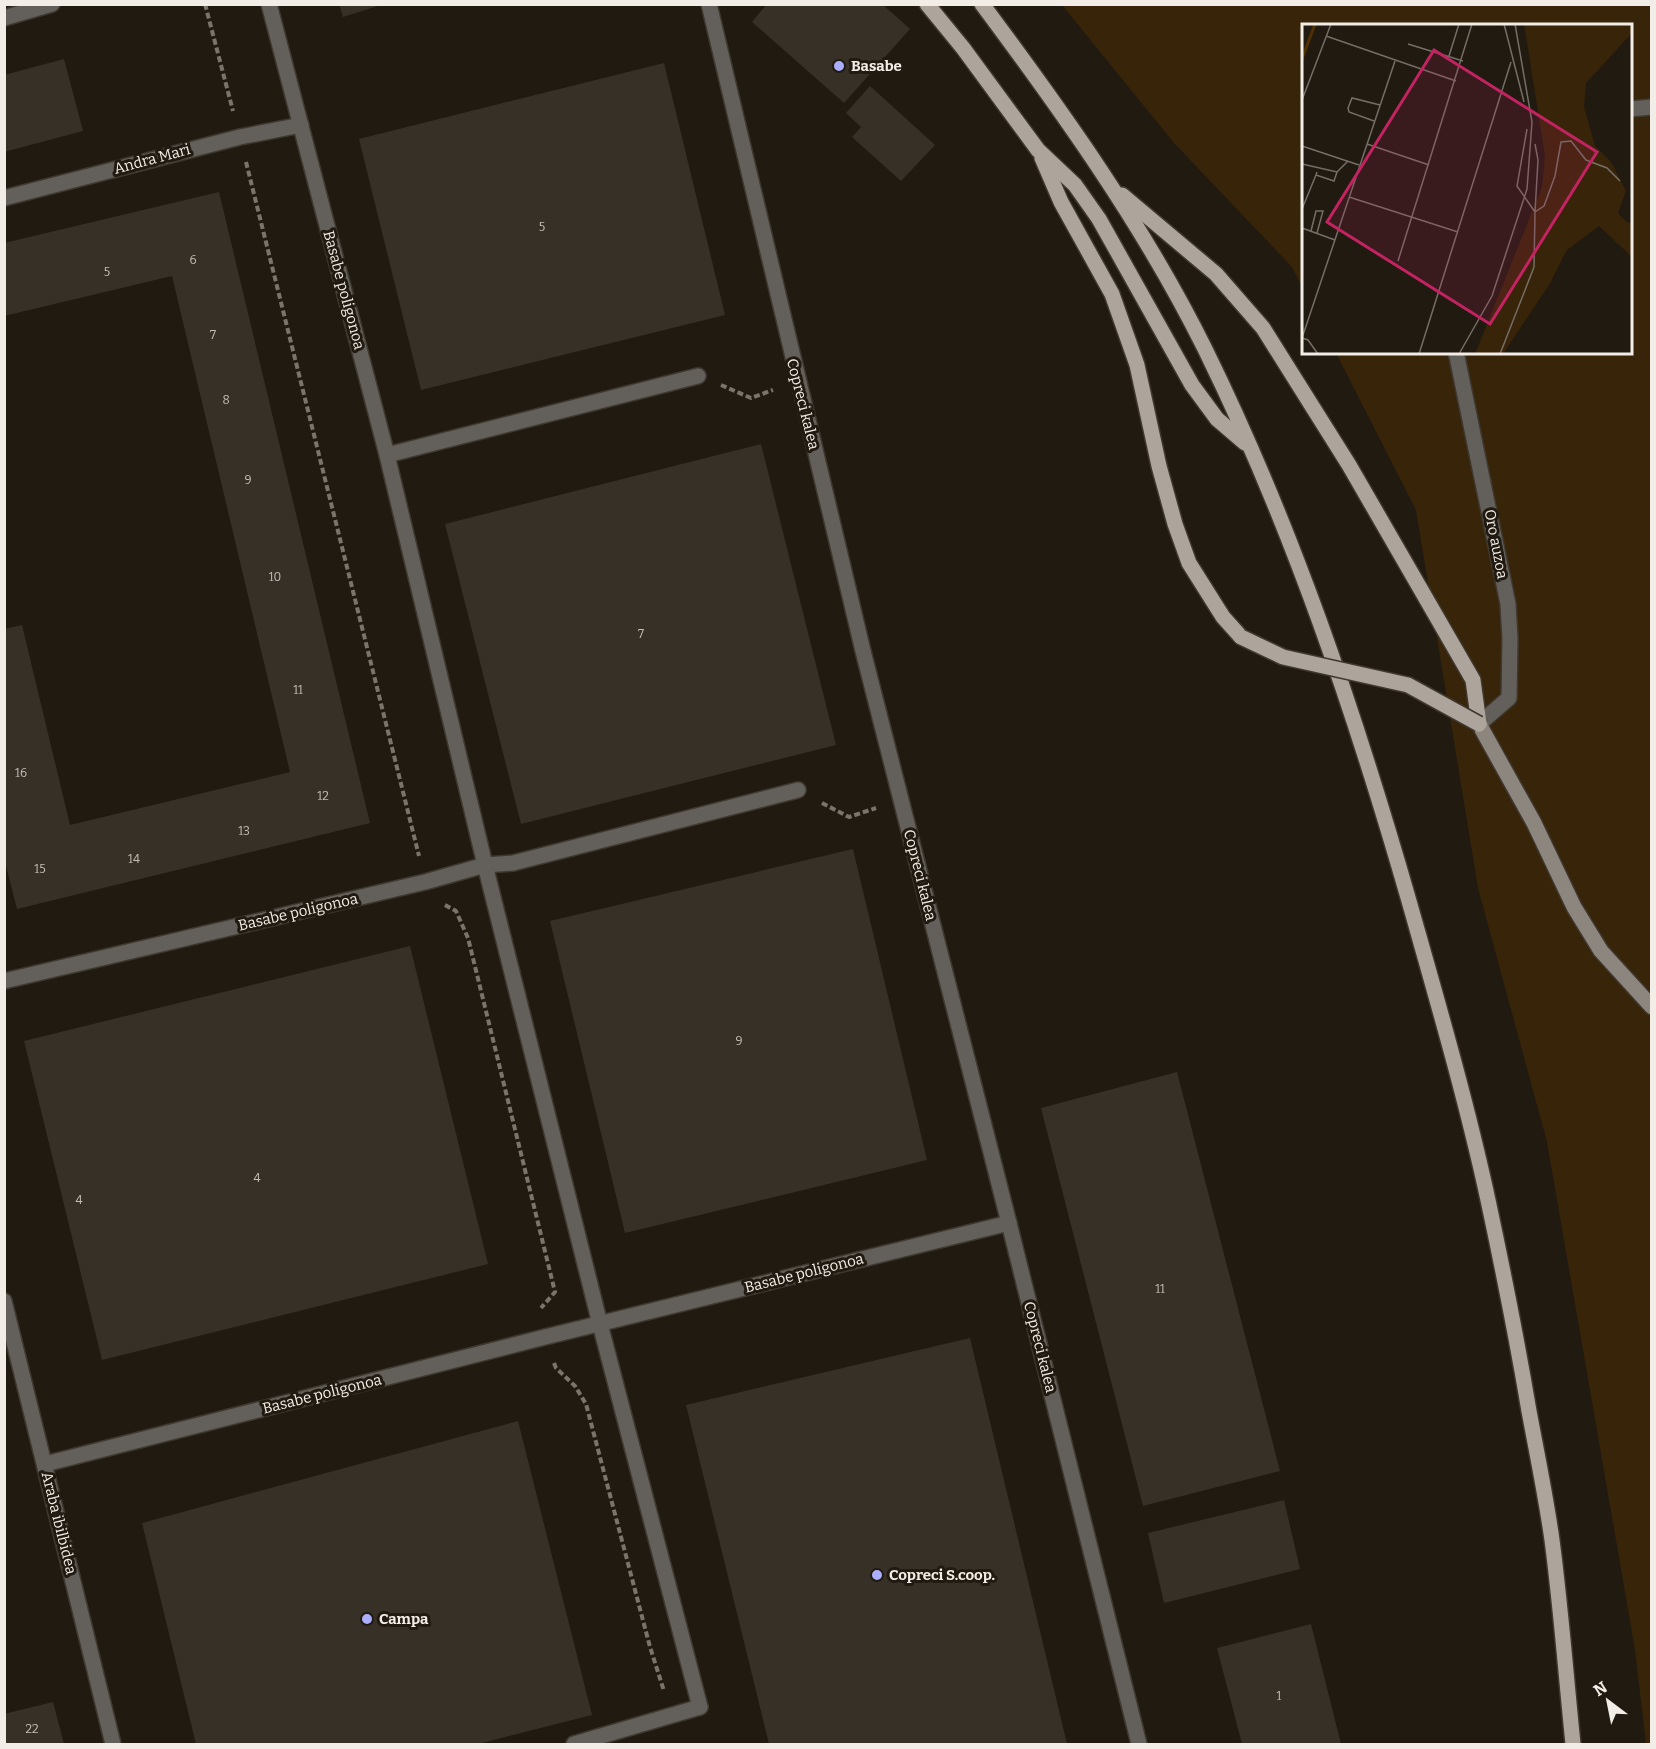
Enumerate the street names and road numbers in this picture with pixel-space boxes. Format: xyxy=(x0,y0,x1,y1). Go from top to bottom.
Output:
street label: Andra Mari xyxy=(112,140,193,178)
street label: Basabe poligonoa xyxy=(319,229,369,351)
street label: Copreci kalea xyxy=(783,357,823,451)
street label: Oro auzoa xyxy=(1480,508,1512,580)
street label: Copreci kalea xyxy=(900,828,940,922)
street label: Basabe poligonoa xyxy=(236,889,360,935)
street label: Basabe poligonoa xyxy=(742,1249,866,1297)
street label: Copreci kalea xyxy=(1020,1300,1060,1394)
street label: Basabe poligonoa xyxy=(260,1370,384,1418)
street label: Araba ibilbidea xyxy=(38,1470,80,1576)

